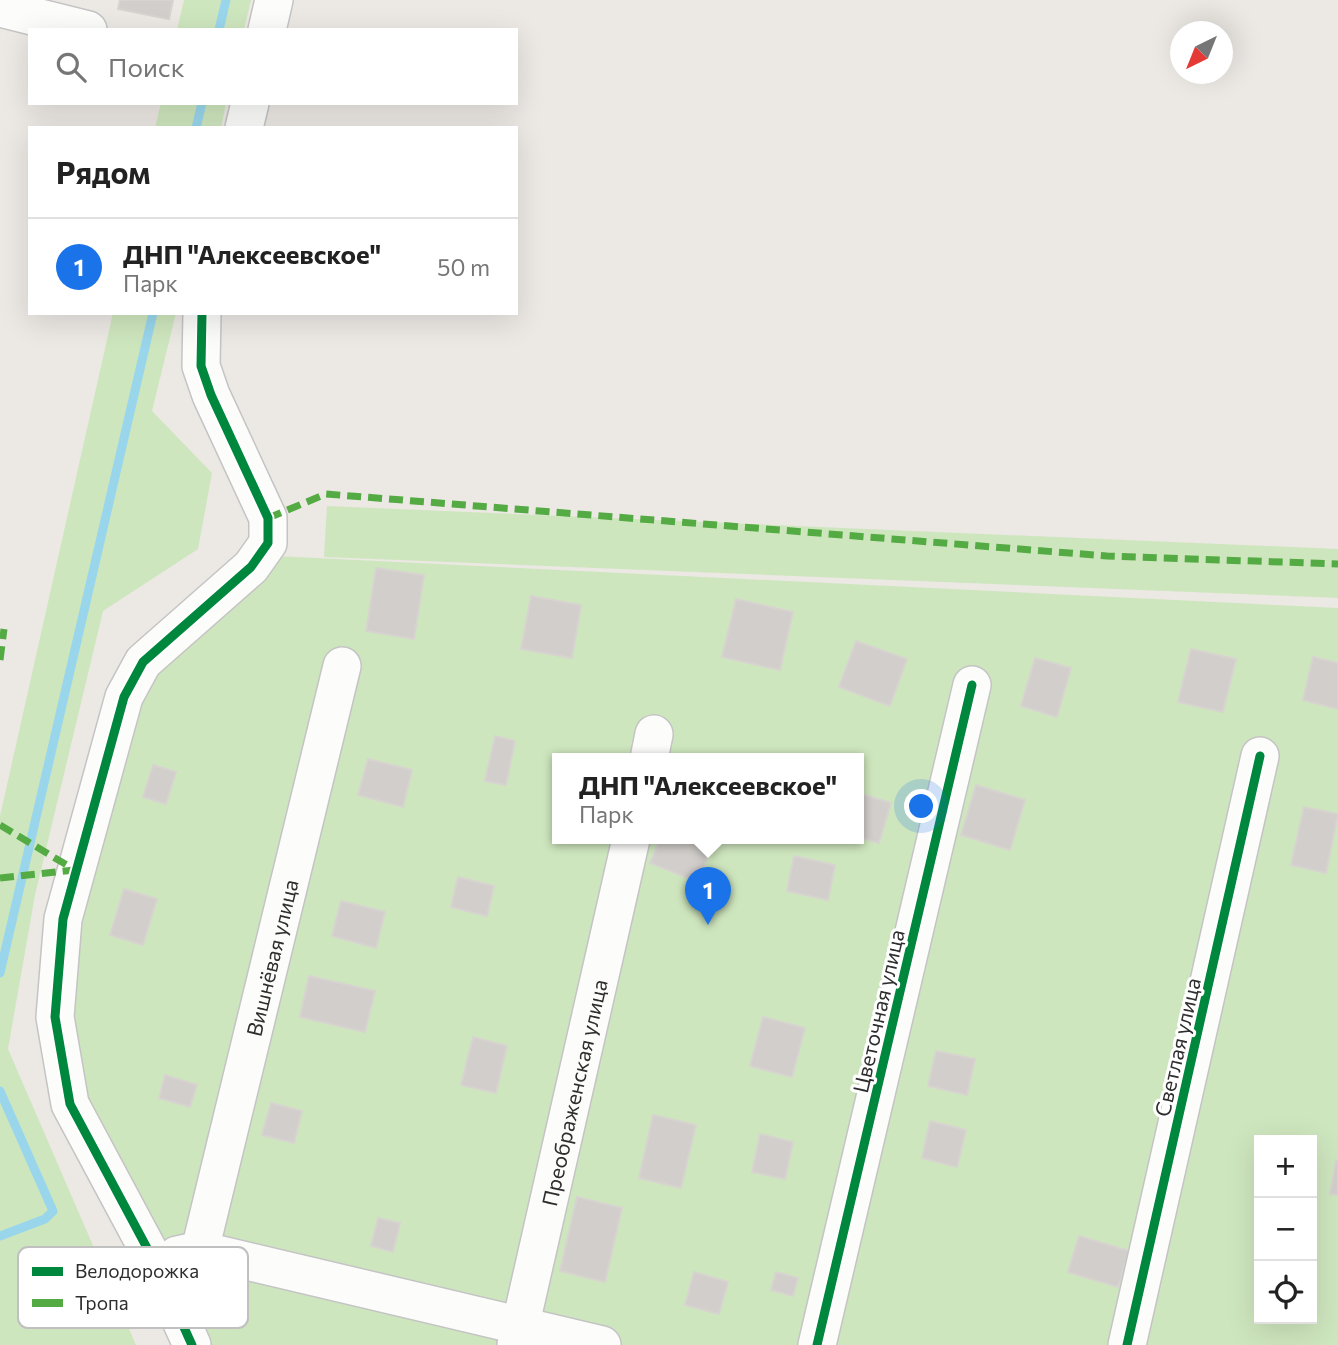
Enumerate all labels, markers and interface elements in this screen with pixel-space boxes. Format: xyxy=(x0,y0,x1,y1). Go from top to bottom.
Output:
north arrow xyxy=(1170,21,1233,84)
search box xyxy=(28,28,518,105)
icon: search xyxy=(52,48,90,86)
text: Поиск xyxy=(108,51,185,82)
text: Рядом xyxy=(56,153,150,190)
text: ДНП "Алексеевское" xyxy=(123,238,381,269)
text: 1 xyxy=(74,253,84,281)
text: 50 m xyxy=(437,253,490,281)
text: Парк xyxy=(123,269,178,297)
popup xyxy=(552,753,864,844)
text: ДНП "Алексеевское" xyxy=(579,769,837,800)
your location xyxy=(904,789,938,823)
text: Парк xyxy=(579,800,634,828)
pin: 1 xyxy=(685,867,731,925)
street label: Вишнёвая улица xyxy=(240,876,302,1039)
street label: Цветочная улица xyxy=(847,927,909,1095)
street label: Светлая улица xyxy=(1149,975,1205,1119)
street label: Преображенская улица xyxy=(536,977,611,1208)
map controls xyxy=(1254,1135,1317,1324)
button: + xyxy=(1254,1135,1317,1198)
button: − xyxy=(1254,1198,1317,1261)
legend xyxy=(18,1247,248,1328)
text: Велодорожка xyxy=(75,1259,199,1282)
button: locate xyxy=(1254,1261,1317,1324)
text: Тропа xyxy=(75,1291,129,1314)

